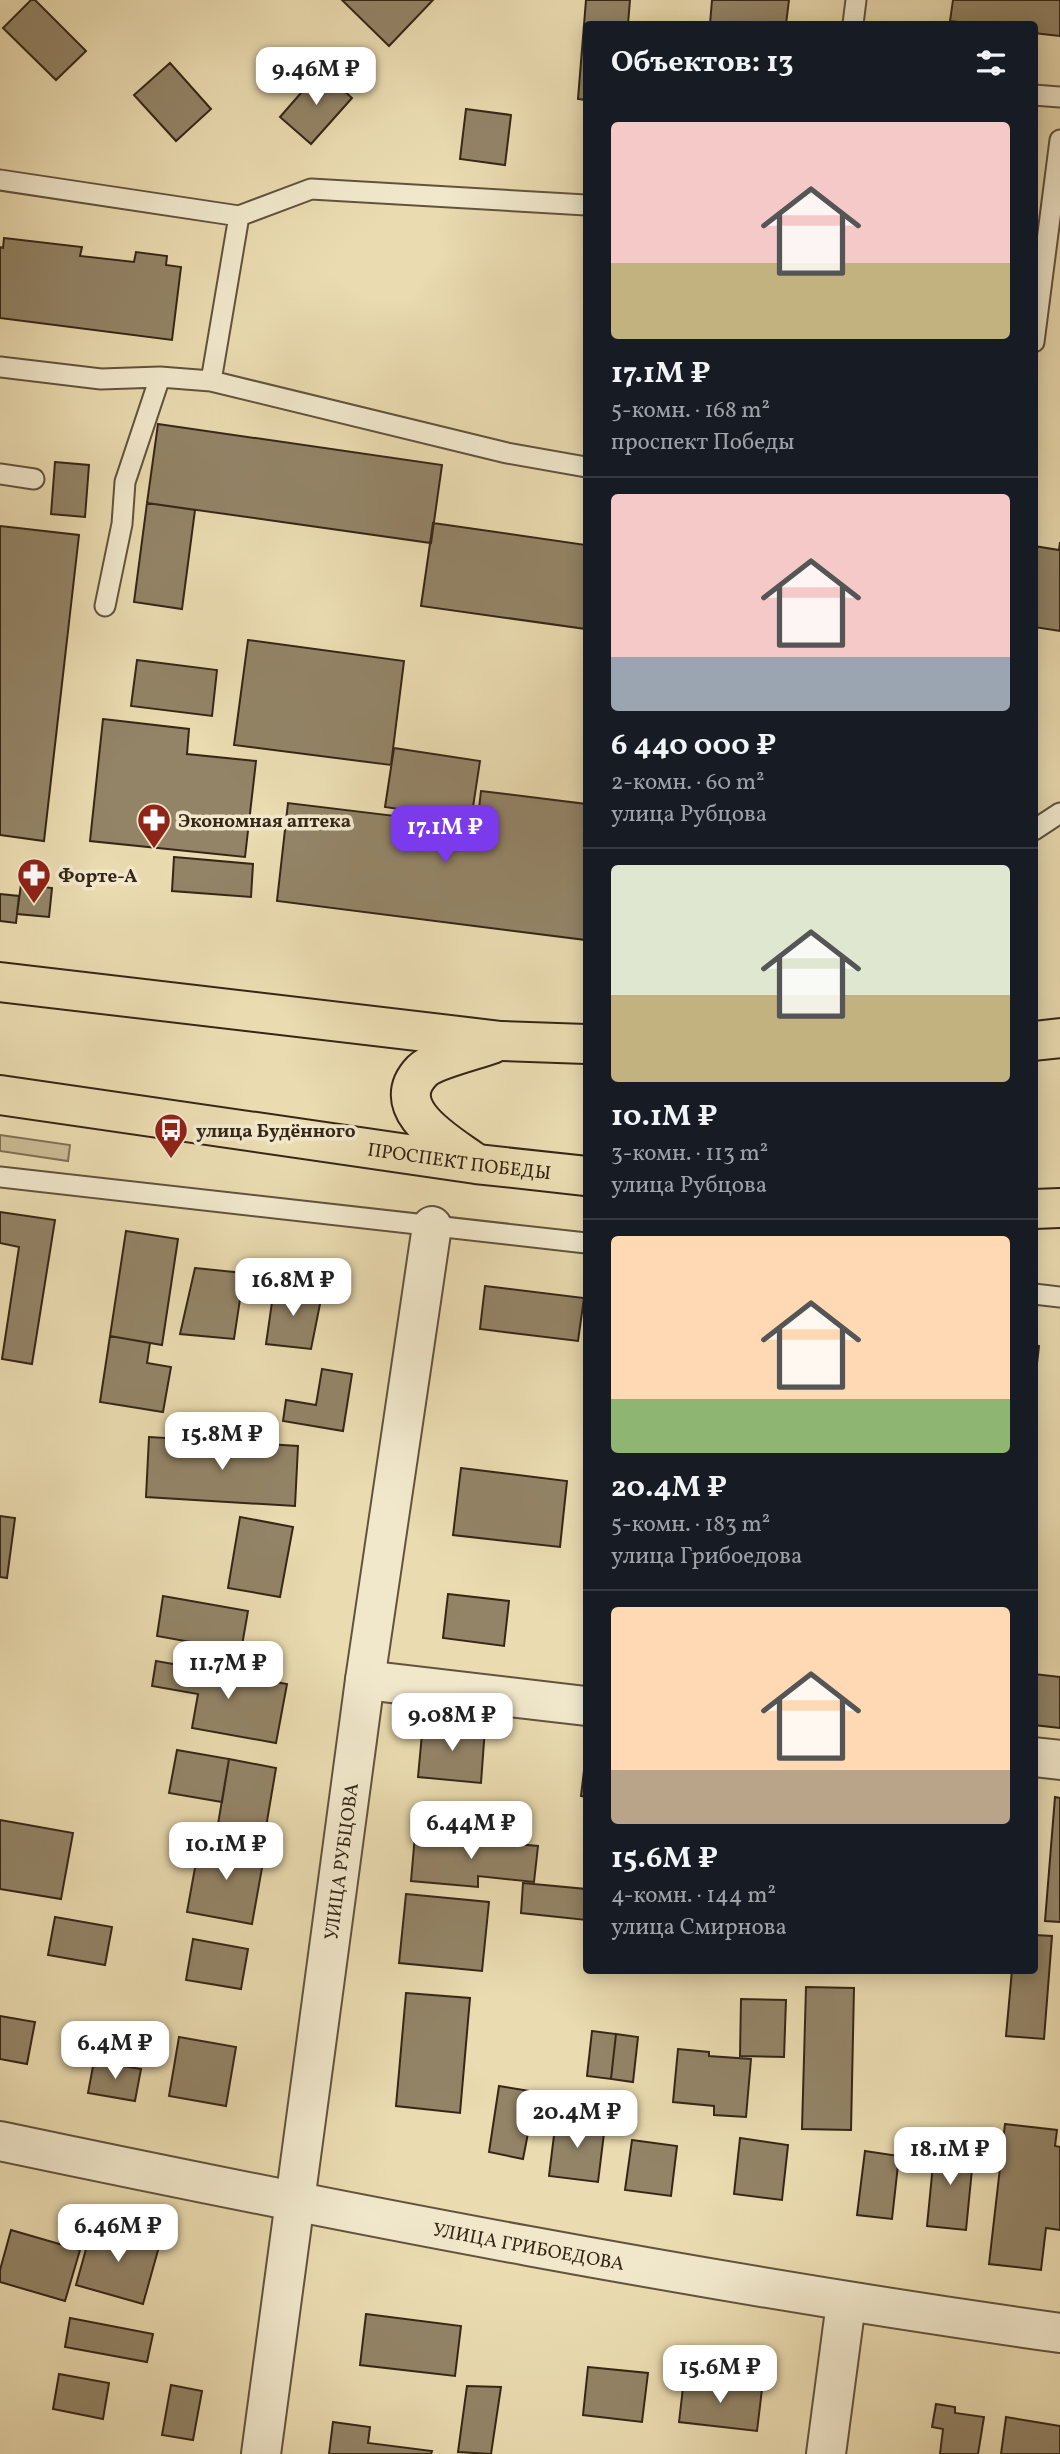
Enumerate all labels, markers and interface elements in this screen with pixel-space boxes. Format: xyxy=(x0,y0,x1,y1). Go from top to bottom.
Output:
text: Объектов: 13 xyxy=(611,42,794,84)
icon: filters xyxy=(972,44,1010,82)
pin: 9.46M ₽ xyxy=(251,48,381,107)
text: 9.46M ₽ xyxy=(272,54,360,86)
icon: home xyxy=(748,168,874,294)
text: 17.1M ₽ xyxy=(611,353,711,395)
text: 5-комн. · 168 m² xyxy=(611,395,770,427)
text: проспект Победы xyxy=(611,427,794,459)
icon: home xyxy=(748,540,874,666)
text: 6 440 000 ₽ xyxy=(611,725,776,767)
text: 2-комн. · 60 m² xyxy=(611,767,765,799)
text: улица Рубцова xyxy=(611,799,767,831)
pharmacy icon: Экономная аптека xyxy=(135,801,173,850)
pin: 17.1M ₽ xyxy=(380,806,510,865)
place label: Экономная аптека xyxy=(178,809,351,835)
text: 17.1M ₽ xyxy=(407,812,483,844)
pharmacy icon: Форте-А xyxy=(15,856,53,905)
place label: Форте-А xyxy=(58,864,138,890)
icon: home xyxy=(748,911,874,1037)
text: 10.1M ₽ xyxy=(611,1096,718,1138)
bus stop icon: улица Будённого xyxy=(152,1111,190,1160)
place label: улица Будённого xyxy=(196,1119,356,1145)
street label: ПРОСПЕКТ ПОБЕДЫ xyxy=(366,1137,552,1187)
text: 3-комн. · 113 m² xyxy=(611,1138,768,1170)
text: улица Рубцова xyxy=(611,1170,767,1202)
pin: 16.8M ₽ xyxy=(228,1258,358,1318)
text: 16.8M ₽ xyxy=(251,1265,335,1297)
icon: home xyxy=(748,1282,874,1408)
pin: 15.8M ₽ xyxy=(157,1412,287,1472)
text: 15.8M ₽ xyxy=(181,1419,263,1451)
text: 20.4M ₽ xyxy=(611,1467,727,1509)
text: 5-комн. · 183 m² xyxy=(611,1509,770,1541)
text: улица Грибоедова xyxy=(611,1541,802,1573)
pin: 11.7M ₽ xyxy=(163,1642,293,1701)
text: 11.7M ₽ xyxy=(189,1648,267,1680)
icon: home xyxy=(748,1653,874,1779)
pin: 9.08M ₽ xyxy=(387,1694,517,1753)
text: 9.08M ₽ xyxy=(408,1700,496,1732)
street label: УЛИЦА РУБЦОВА xyxy=(319,1781,366,1942)
pin: 6.44M ₽ xyxy=(406,1801,536,1861)
text: 6.44M ₽ xyxy=(426,1808,516,1840)
pin: 10.1M ₽ xyxy=(161,1822,291,1882)
text: 10.1M ₽ xyxy=(185,1829,267,1861)
text: 15.6M ₽ xyxy=(611,1838,718,1880)
text: 4-комн. · 144 m² xyxy=(611,1880,776,1912)
text: улица Смирнова xyxy=(611,1912,787,1944)
pin: 6.4M ₽ xyxy=(58,2022,172,2081)
text: 6.4M ₽ xyxy=(77,2028,153,2060)
pin: 20.4M ₽ xyxy=(512,2090,642,2150)
text: 20.4M ₽ xyxy=(532,2097,622,2129)
pin: 18.1M ₽ xyxy=(885,2128,1015,2187)
text: 18.1M ₽ xyxy=(910,2134,990,2166)
pin: 6.46M ₽ xyxy=(53,2204,183,2264)
text: 6.46M ₽ xyxy=(74,2211,162,2243)
street label: УЛИЦА ГРИБОЕДОВА xyxy=(430,2217,626,2278)
pin: 15.6M ₽ xyxy=(655,2346,785,2405)
text: 15.6M ₽ xyxy=(679,2352,761,2384)

